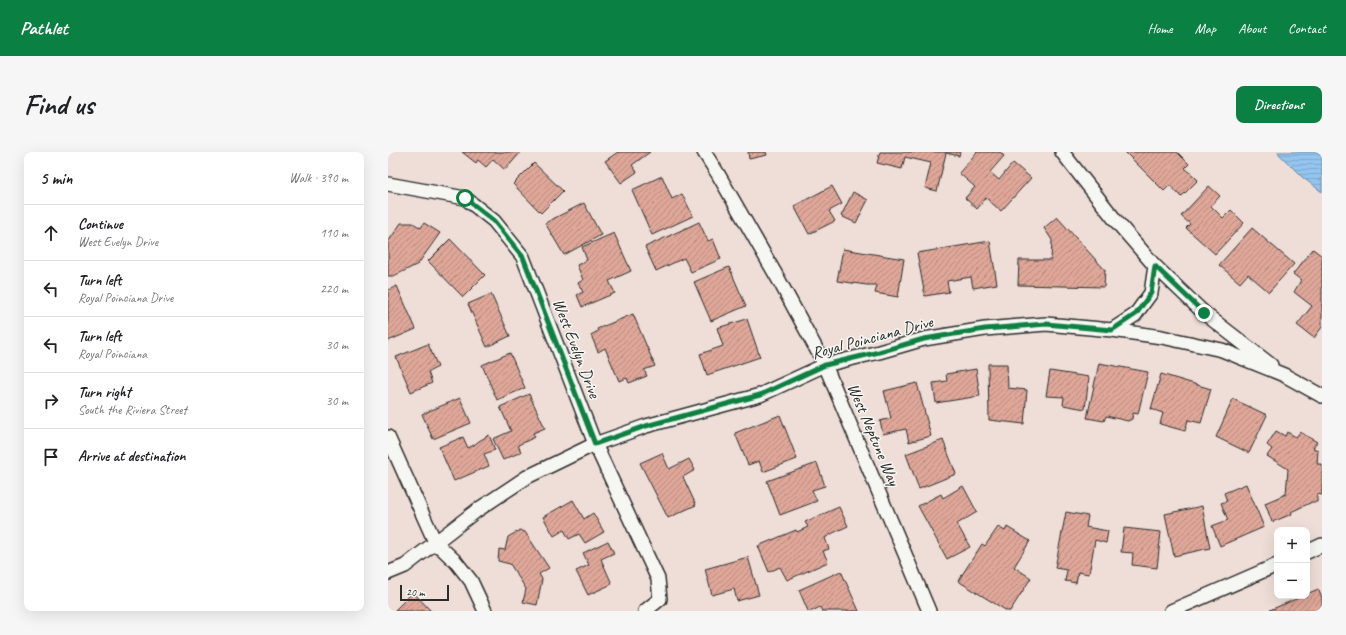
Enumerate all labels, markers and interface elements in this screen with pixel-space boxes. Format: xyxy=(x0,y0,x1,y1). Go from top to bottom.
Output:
text: Pathlet xyxy=(20,16,68,40)
text: Home xyxy=(1147,20,1173,37)
text: Map xyxy=(1195,20,1216,37)
text: About xyxy=(1238,20,1266,37)
text: Contact xyxy=(1288,20,1326,37)
button: Directions xyxy=(1236,86,1322,123)
text: Find us xyxy=(24,87,94,122)
text: 5 min xyxy=(40,168,72,189)
text: Walk · 390 m xyxy=(289,170,348,186)
route start xyxy=(456,189,474,207)
text: Continue xyxy=(78,215,123,234)
icon: ahead xyxy=(40,222,62,244)
text: 110 m xyxy=(320,225,348,241)
text: West Evelyn Drive xyxy=(78,234,158,250)
text: Turn left xyxy=(78,271,121,290)
icon: left xyxy=(40,278,62,300)
text: 220 m xyxy=(320,281,348,297)
text: Royal Poinciana Drive xyxy=(78,290,173,306)
street label: West Evelyn Drive xyxy=(548,296,606,402)
route end xyxy=(1195,304,1213,322)
street label: Royal Poinciana Drive xyxy=(809,311,936,364)
text: Turn left xyxy=(78,327,121,346)
icon: left xyxy=(40,334,62,356)
text: 30 m xyxy=(326,337,348,353)
text: Royal Poinciana xyxy=(78,346,147,362)
street label: West Neptune Way xyxy=(843,380,905,490)
text: Turn right xyxy=(78,383,131,402)
icon: right xyxy=(40,390,62,412)
text: 30 m xyxy=(326,393,348,409)
text: South the Riviera Street xyxy=(78,402,187,418)
icon: arrive xyxy=(40,446,62,468)
text: Arrive at destination xyxy=(78,447,185,466)
map controls xyxy=(1274,527,1310,599)
button: + xyxy=(1274,527,1310,563)
button: − xyxy=(1274,563,1310,599)
scale bar xyxy=(400,583,449,602)
text: 20 m xyxy=(406,585,425,599)

